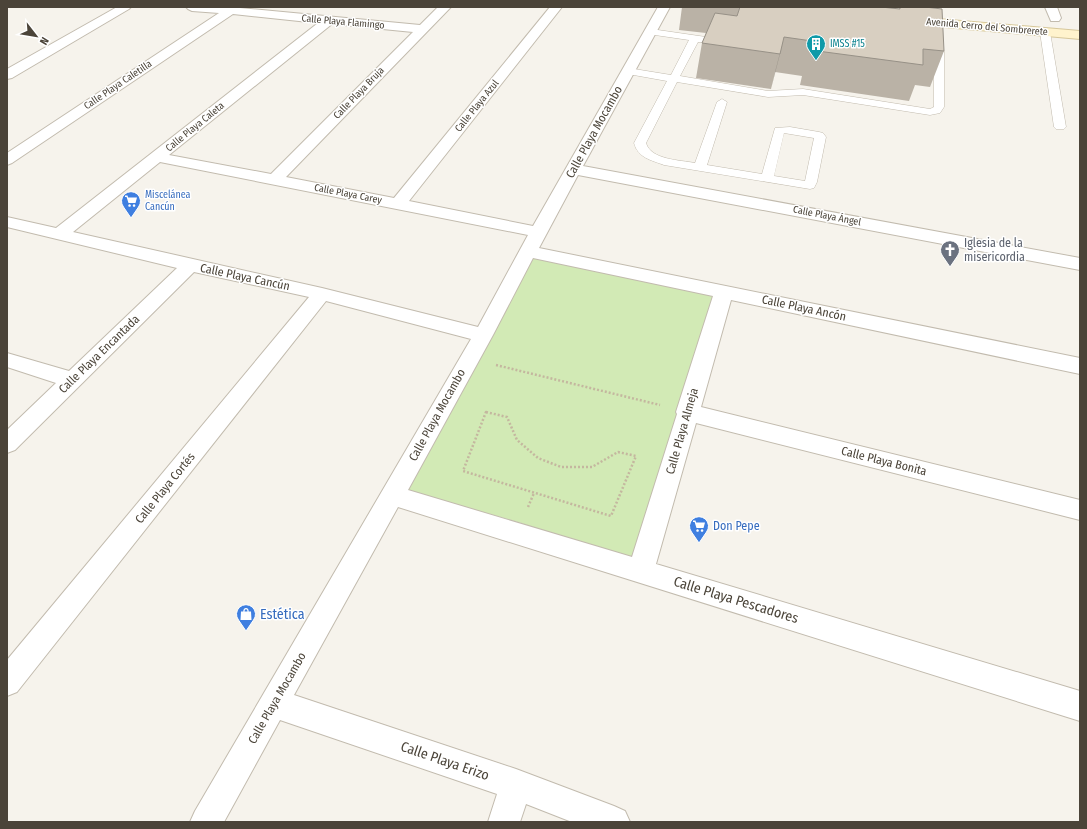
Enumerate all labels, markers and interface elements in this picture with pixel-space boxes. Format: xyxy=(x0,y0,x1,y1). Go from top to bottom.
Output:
street label: Calle Playa Flamingo xyxy=(301,12,385,32)
north arrow xyxy=(16,16,56,56)
street label: Avenida Cerro del Sombrerete xyxy=(926,16,1048,38)
building icon: IMSS #15 xyxy=(805,33,827,61)
text: N xyxy=(37,35,51,47)
place label: IMSS #15 xyxy=(830,38,865,50)
street label: Calle Playa Caletilla xyxy=(82,58,154,112)
street label: Calle Playa Bruja xyxy=(331,64,387,122)
street label: Calle Playa Azul xyxy=(452,77,502,134)
street label: Calle Playa Mocambo xyxy=(563,83,625,181)
street label: Calle Playa Caleta xyxy=(163,100,227,154)
street label: Calle Playa Carey xyxy=(313,182,383,207)
place label: Miscelánea Cancún xyxy=(145,189,191,213)
supermarket icon: Miscelánea Cancún xyxy=(120,190,142,218)
street label: Calle Playa Ángel xyxy=(792,202,863,229)
place label: Iglesia de la misericordia xyxy=(964,236,1025,264)
church icon: Iglesia de la misericordia xyxy=(939,239,961,267)
street label: Calle Playa Cancún xyxy=(199,261,291,293)
street label: Calle Playa Ancón xyxy=(761,292,847,324)
street label: Calle Playa Encantada xyxy=(56,312,142,396)
street label: Calle Playa Mocambo xyxy=(406,366,468,464)
street label: Calle Playa Almeja xyxy=(663,386,701,476)
street label: Calle Playa Bonita xyxy=(840,444,928,478)
street label: Calle Playa Cortés xyxy=(132,450,198,526)
supermarket icon: Don Pepe xyxy=(688,515,710,543)
place label: Don Pepe xyxy=(713,519,760,533)
street label: Calle Playa Pescadores xyxy=(672,573,800,627)
shop icon: Estética xyxy=(235,603,257,631)
place label: Estética xyxy=(260,606,305,623)
street label: Calle Playa Mocambo xyxy=(245,650,309,746)
street label: Calle Playa Erizo xyxy=(398,738,492,784)

